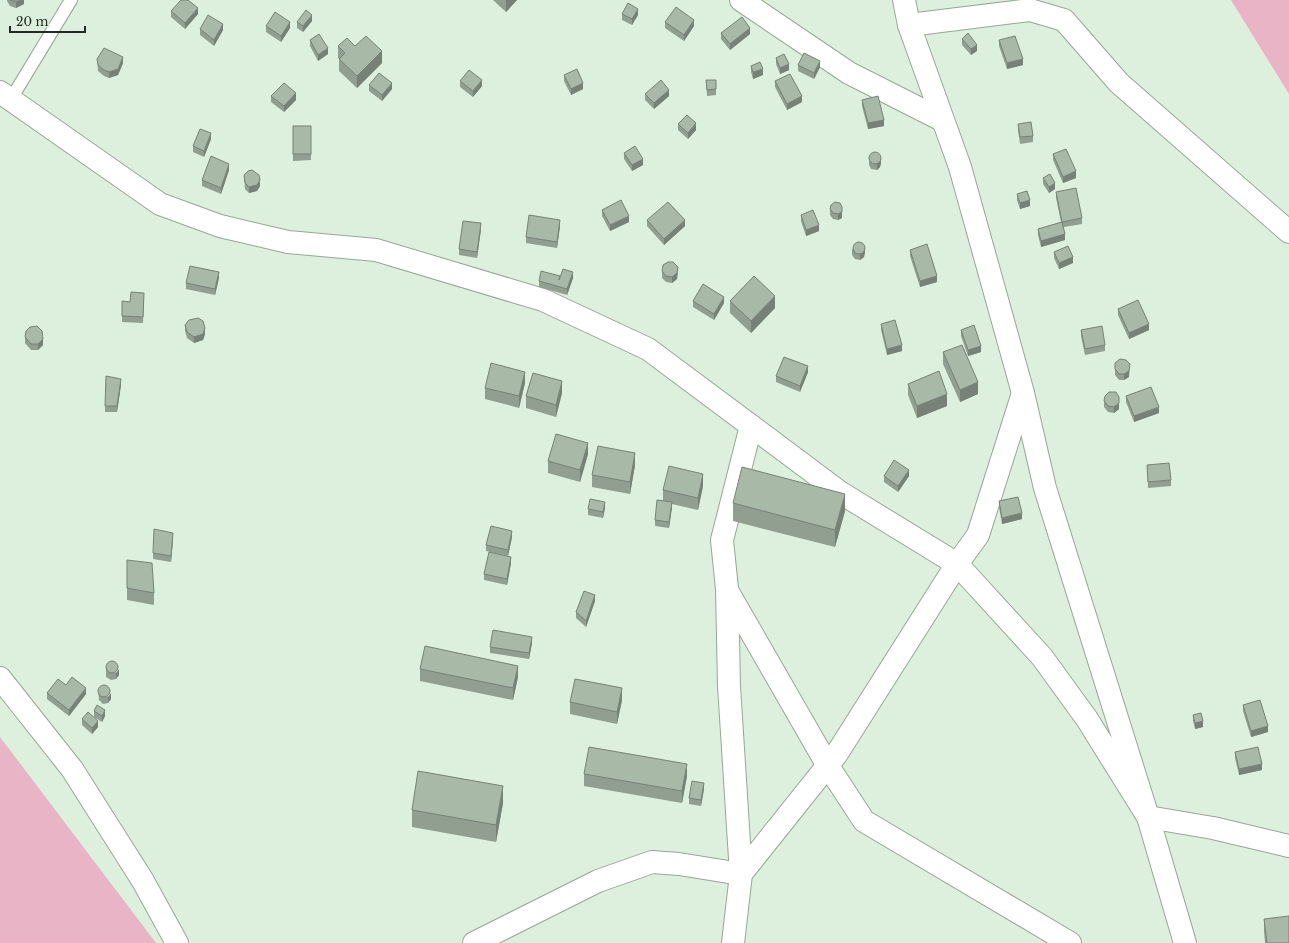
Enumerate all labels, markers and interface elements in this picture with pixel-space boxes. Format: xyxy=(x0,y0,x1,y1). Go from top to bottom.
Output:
scale bar xyxy=(10,8,85,34)
text: 20 m xyxy=(16,14,48,29)

